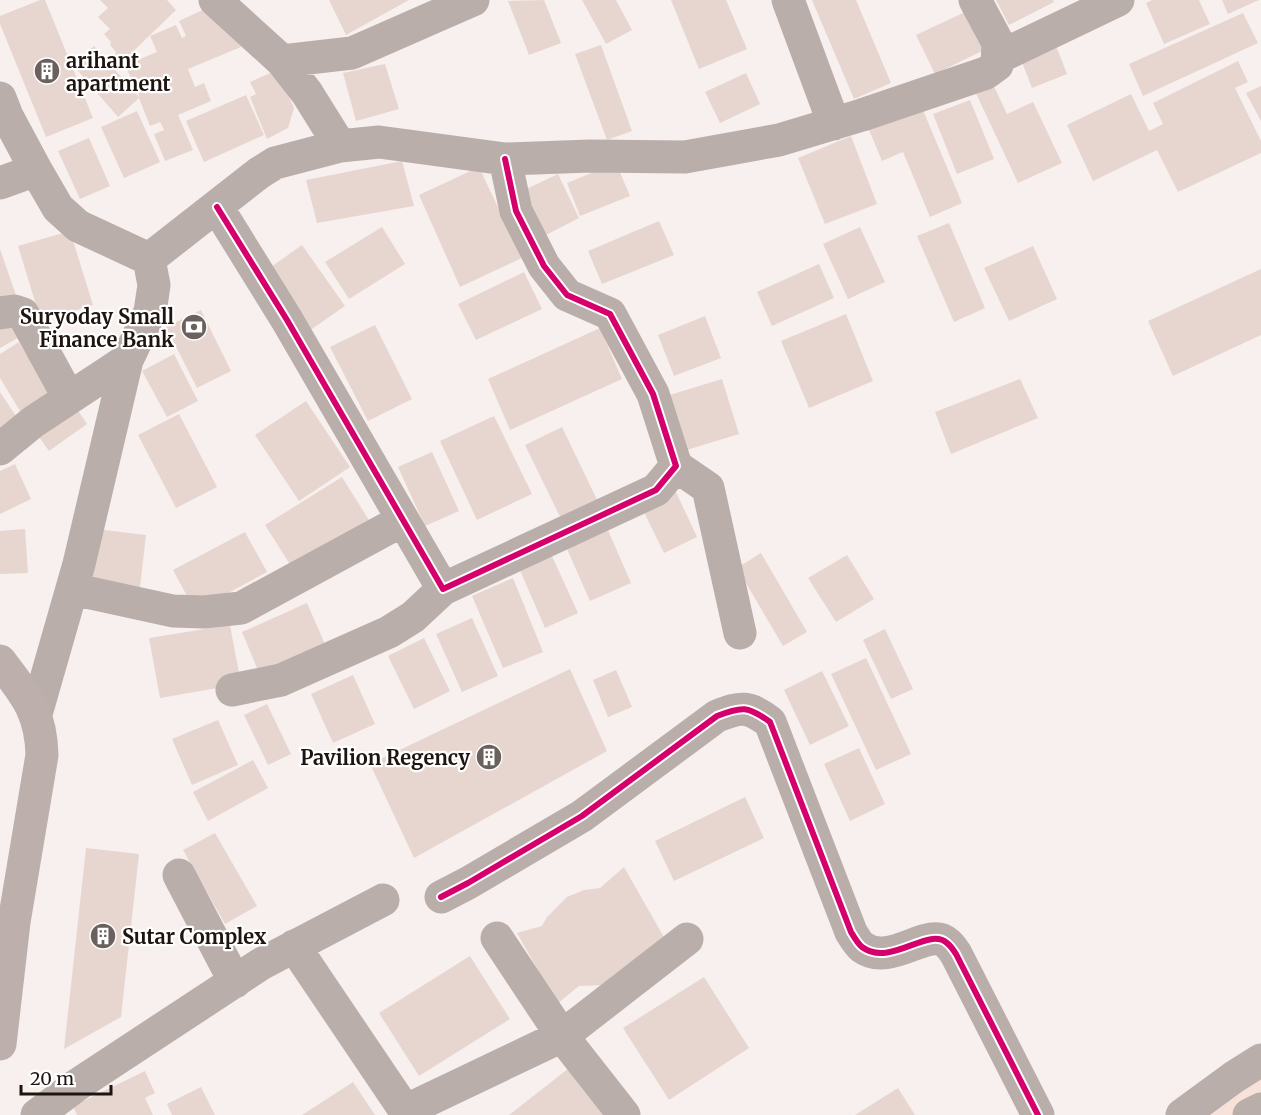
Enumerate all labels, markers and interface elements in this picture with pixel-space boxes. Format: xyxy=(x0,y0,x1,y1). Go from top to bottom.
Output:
place label: arihant apartment xyxy=(66,48,171,96)
building icon: arihant apartment xyxy=(32,56,62,86)
place label: Suryoday Small Finance Bank xyxy=(20,304,174,352)
bank icon: Suryoday Small Finance Bank xyxy=(179,312,209,342)
building icon: Pavilion Regency xyxy=(474,742,504,772)
place label: Pavilion Regency xyxy=(300,745,470,770)
building icon: Sutar Complex xyxy=(88,921,118,951)
place label: Sutar Complex xyxy=(122,924,267,949)
scale bar xyxy=(21,1058,111,1096)
text: 20 m xyxy=(30,1067,74,1090)

